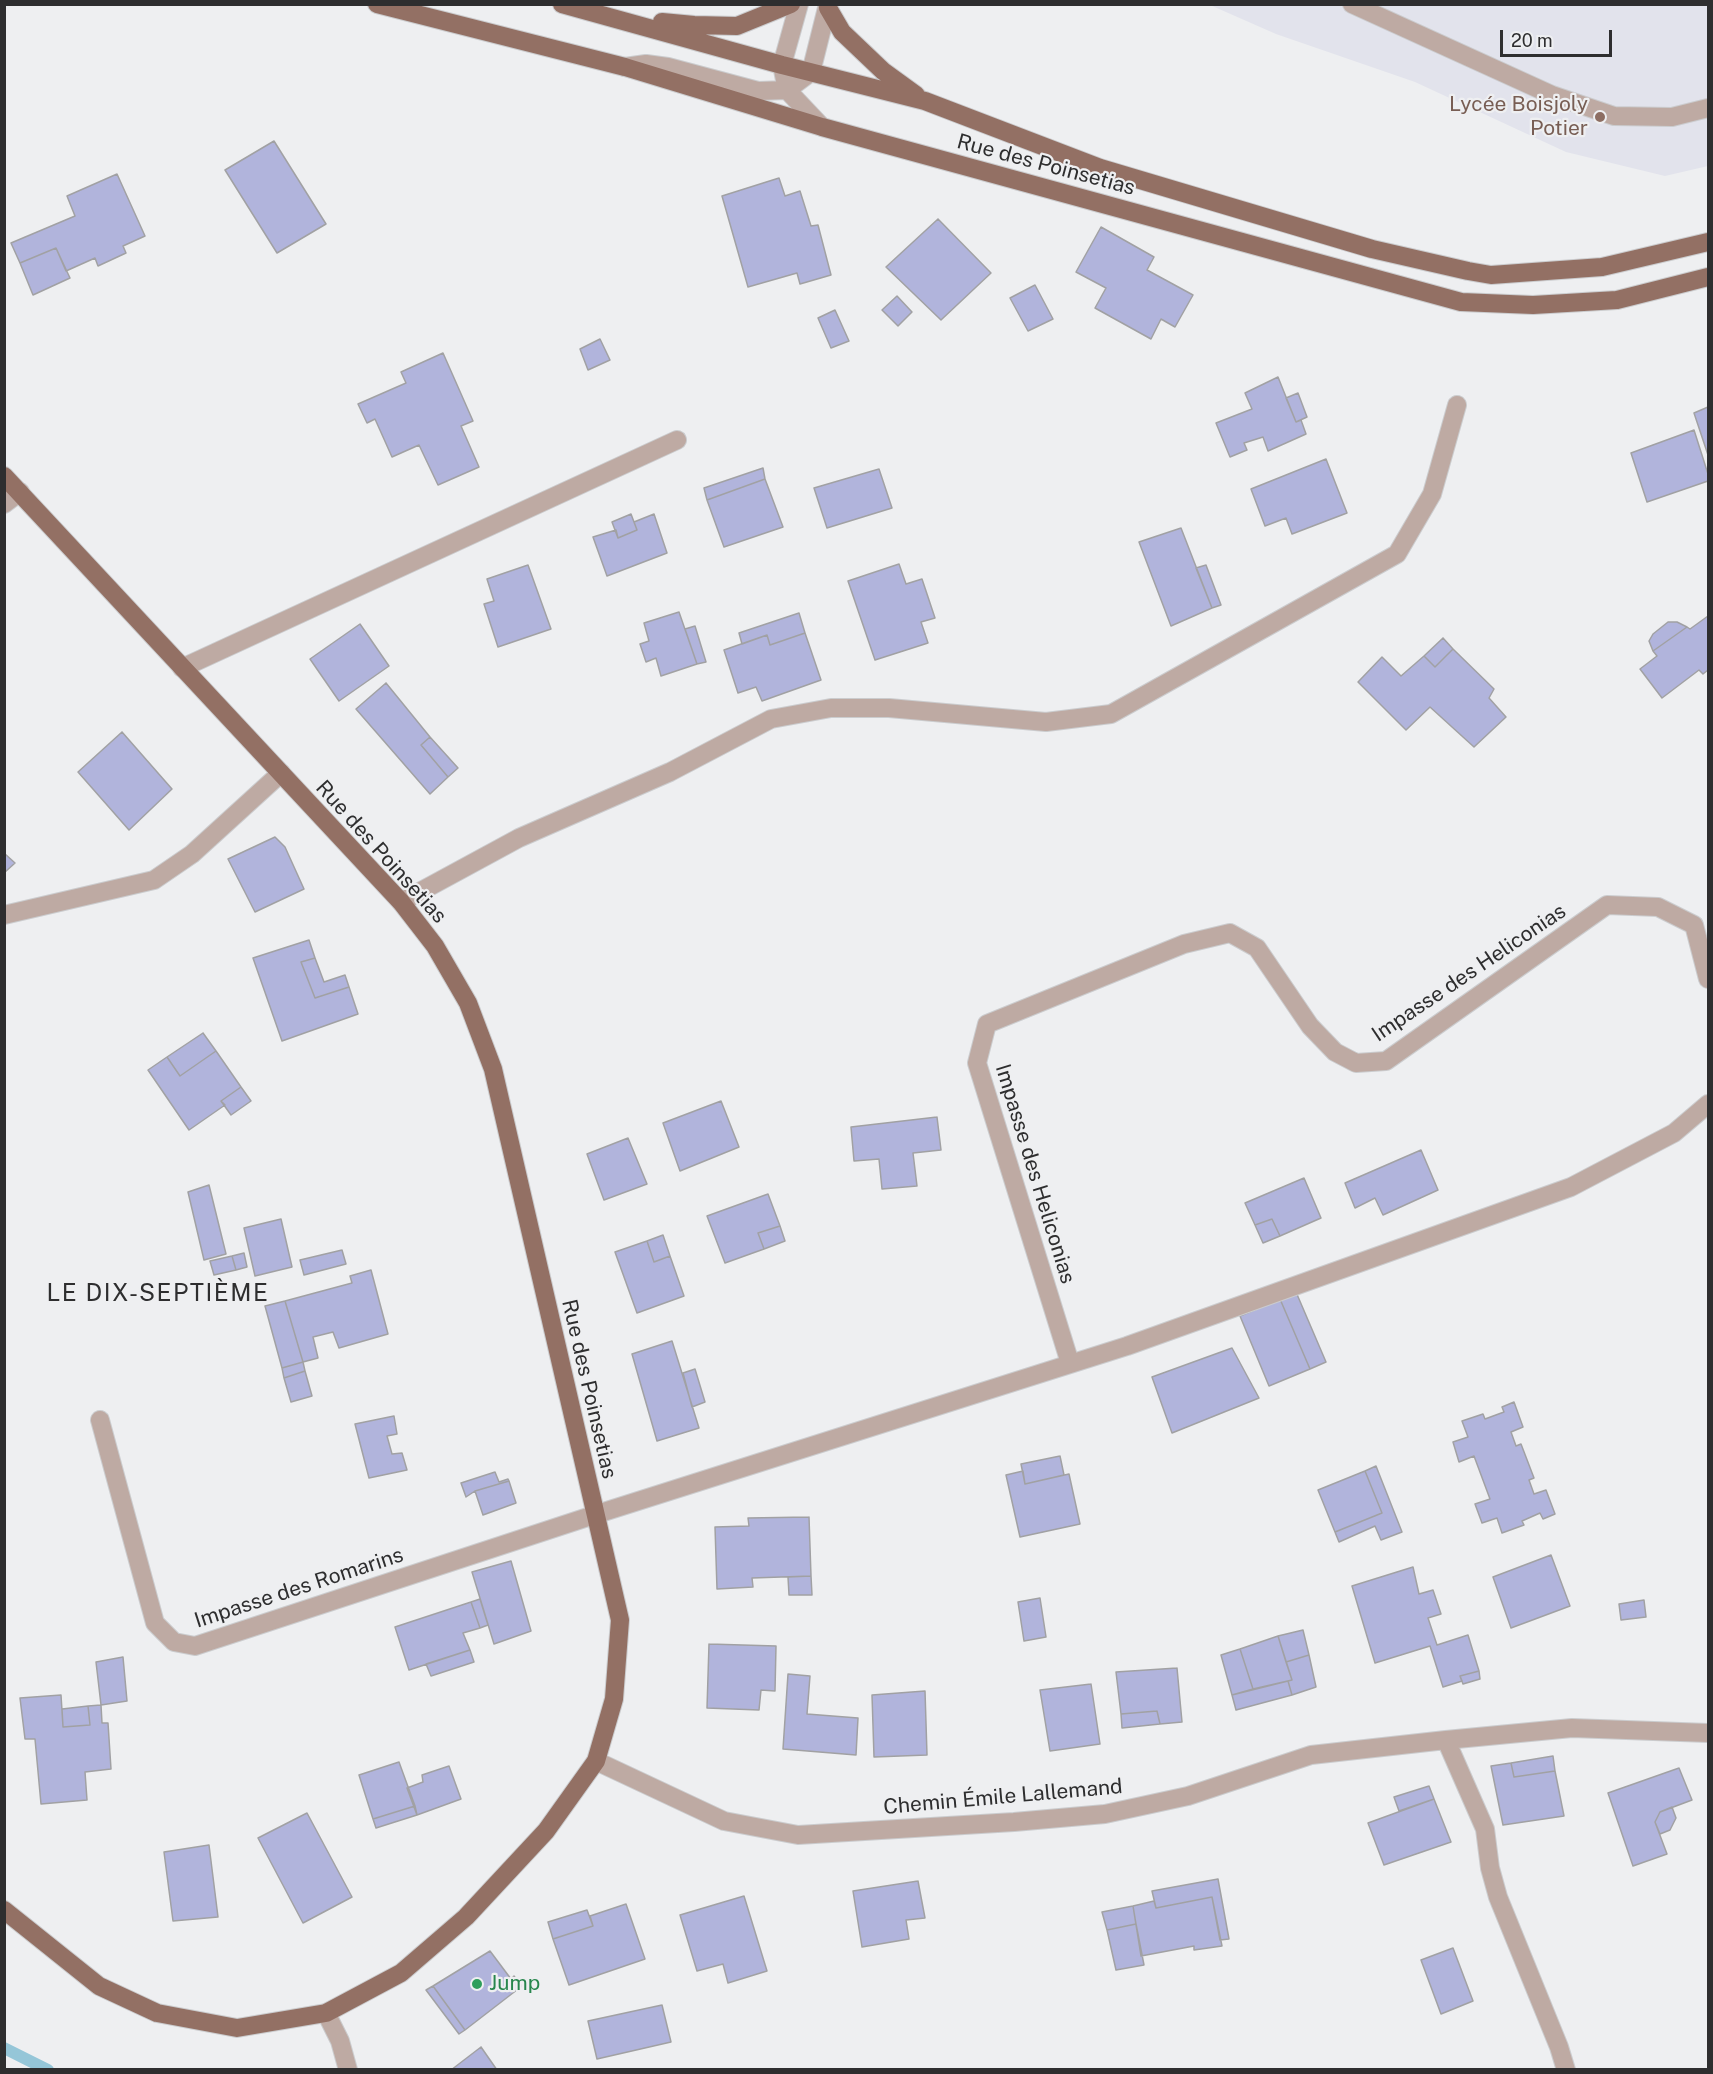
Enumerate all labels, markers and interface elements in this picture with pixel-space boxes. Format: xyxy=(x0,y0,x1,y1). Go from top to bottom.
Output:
scale bar xyxy=(1503,18,1616,56)
text: 20 m xyxy=(1511,30,1553,51)
place label: Lycée Boisjoly Potier xyxy=(1449,92,1588,142)
marker: Lycée Boisjoly Potier xyxy=(1593,110,1607,124)
street label: Rue des Poinsetias xyxy=(954,129,1138,201)
street label: Rue des Poinsetias xyxy=(310,775,452,929)
street label: Impasse des Heliconias xyxy=(1367,899,1571,1047)
street label: Impasse des Heliconias xyxy=(990,1061,1080,1287)
district label: LE DIX-SEPTIÈME xyxy=(46,1280,270,1308)
street label: Rue des Poinsetias xyxy=(556,1297,622,1481)
street label: Impasse des Romarins xyxy=(191,1542,407,1634)
street label: Chemin Émile Lallemand xyxy=(882,1774,1124,1820)
place label: Jump xyxy=(489,1971,540,1997)
marker: Jump xyxy=(470,1977,484,1991)

